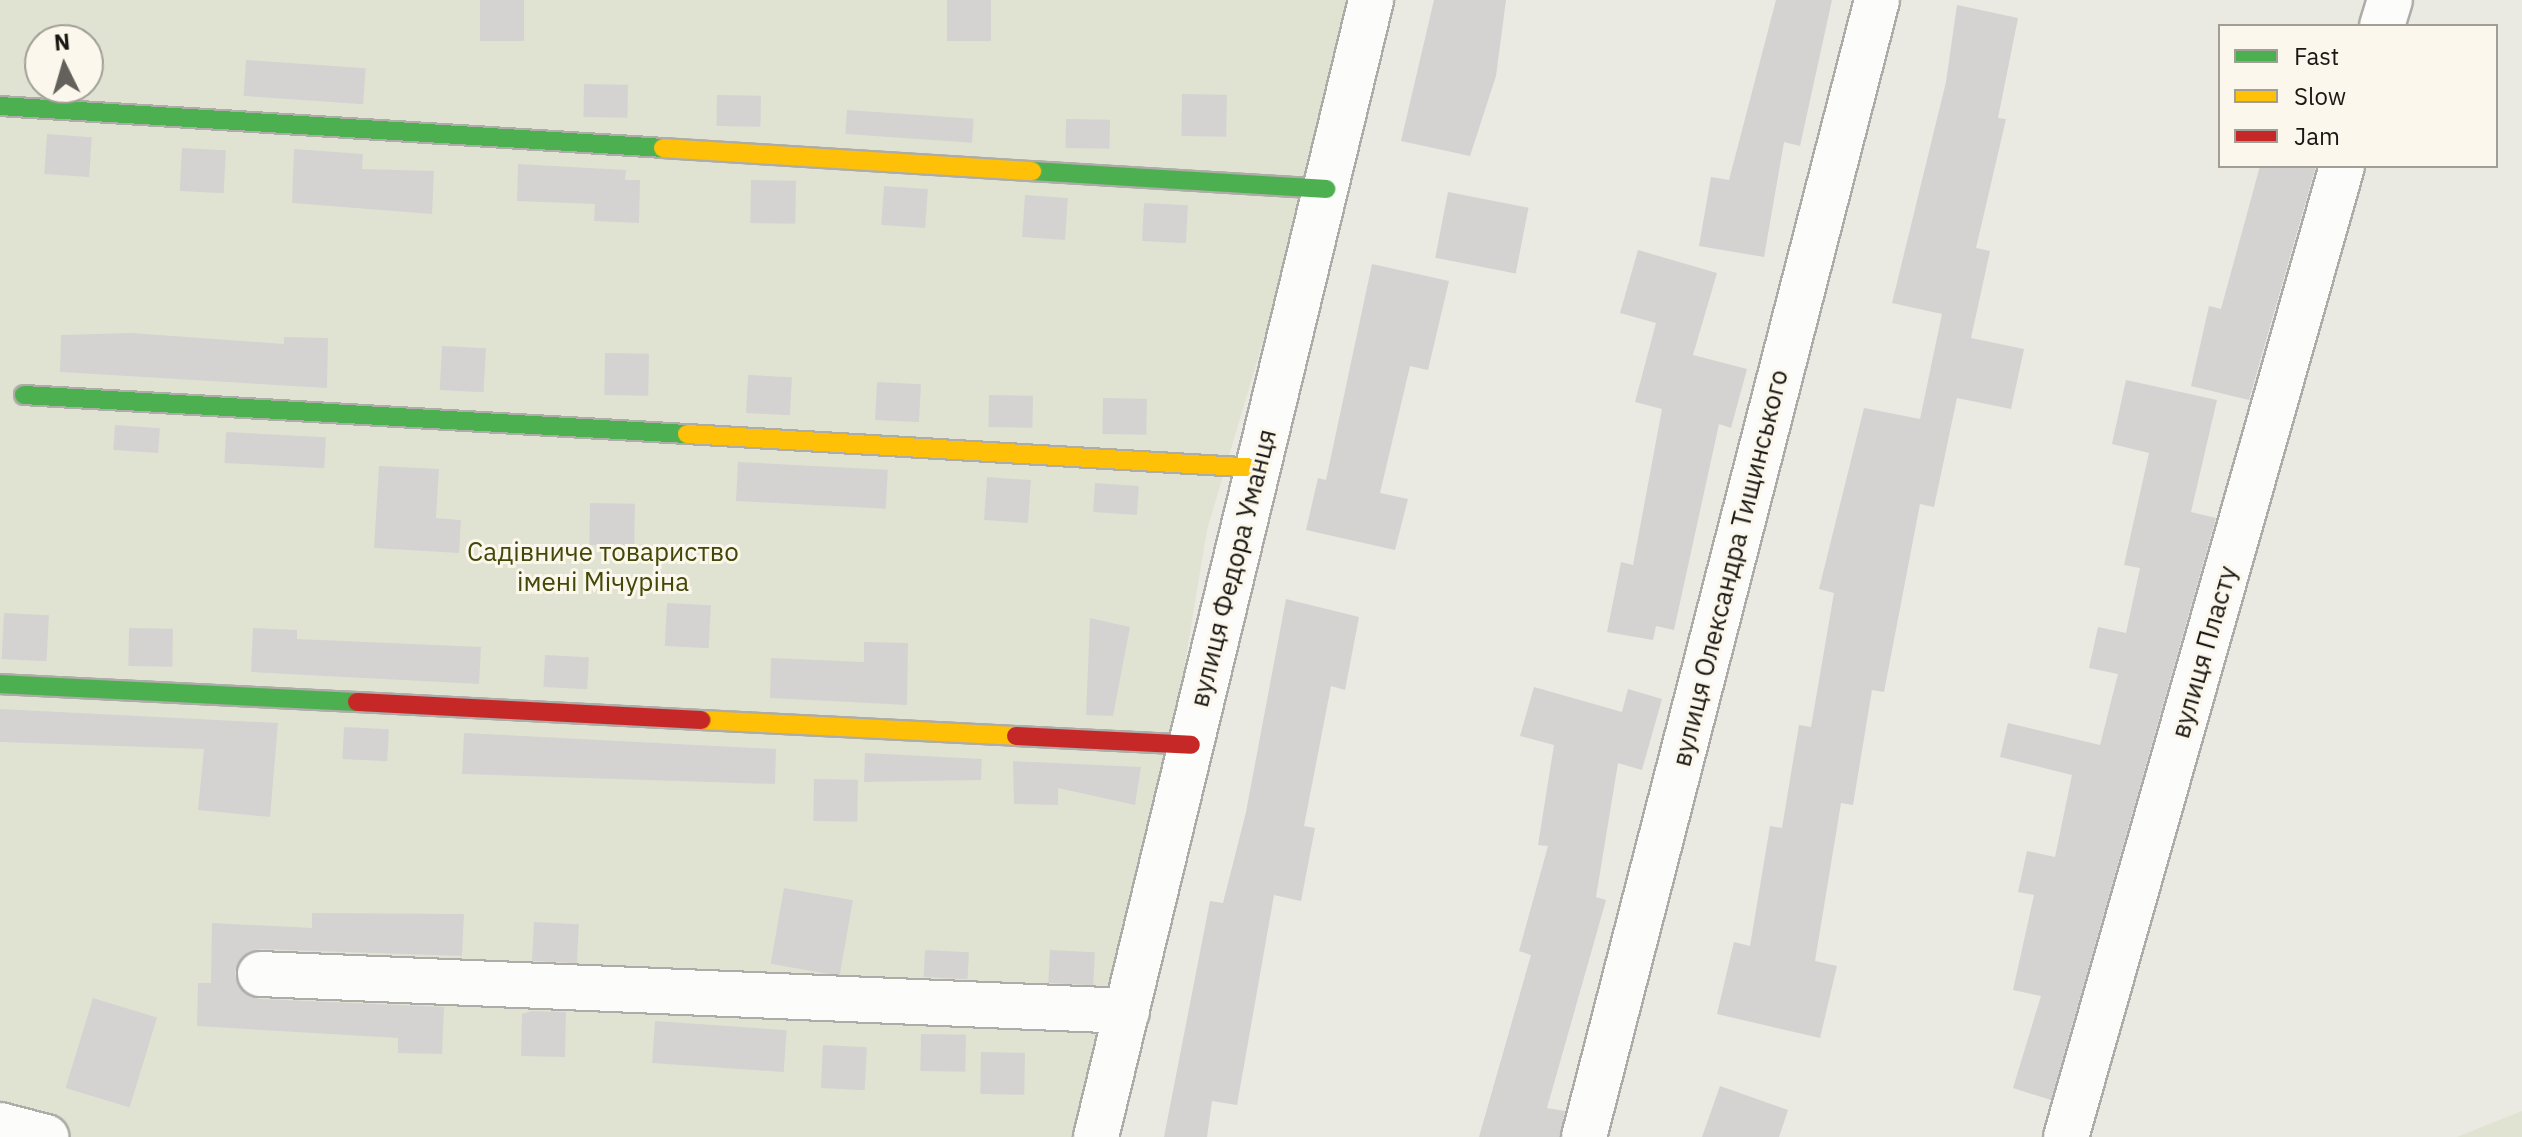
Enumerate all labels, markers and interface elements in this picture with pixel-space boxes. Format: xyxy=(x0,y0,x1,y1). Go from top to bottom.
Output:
north arrow xyxy=(24,24,104,104)
legend xyxy=(2218,24,2498,168)
text: N xyxy=(53,26,71,57)
text: Fast xyxy=(2294,40,2339,72)
text: Slow xyxy=(2294,80,2346,112)
text: Jam xyxy=(2294,120,2340,152)
street label: вулиця Олександра Тищинського xyxy=(1666,366,1794,770)
street label: вулиця Федора Уманця xyxy=(1183,426,1283,710)
park label: Садівниче товариство імені Мічуріна xyxy=(467,536,739,598)
street label: вулиця Пласту xyxy=(2165,562,2243,742)

